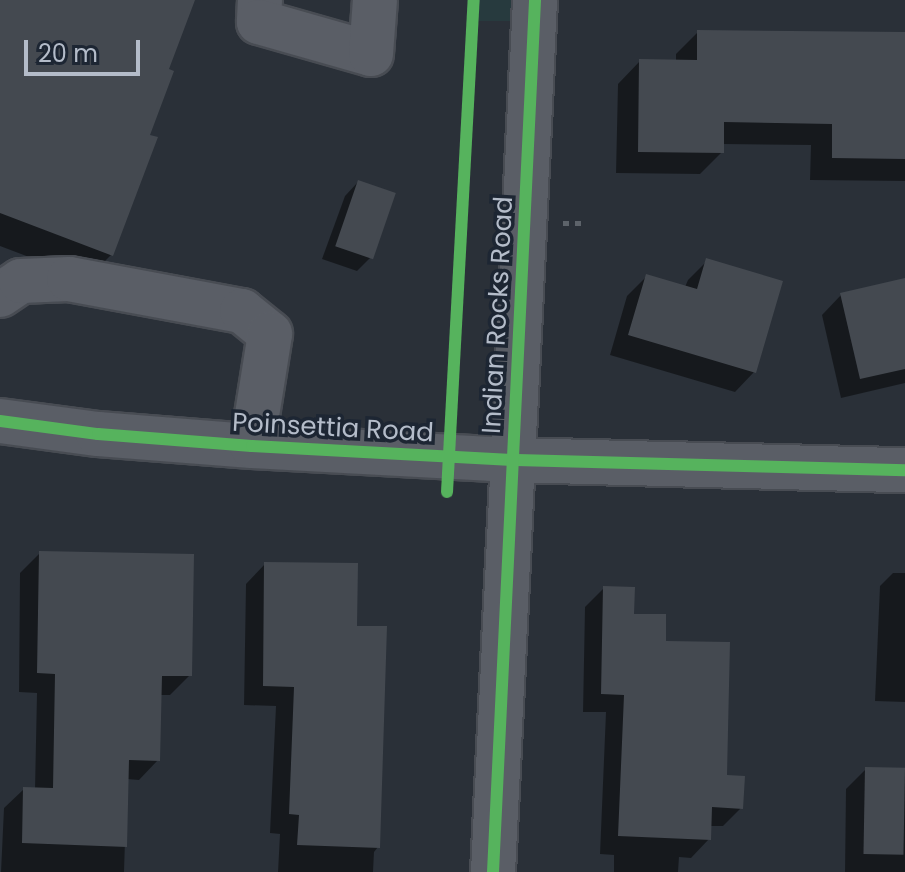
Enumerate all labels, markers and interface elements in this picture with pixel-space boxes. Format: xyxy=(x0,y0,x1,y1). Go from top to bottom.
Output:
scale bar xyxy=(28,24,144,74)
text: 20 m xyxy=(38,37,98,70)
street label: Indian Rocks Road xyxy=(476,195,520,435)
street label: Poinsettia Road xyxy=(231,407,435,449)

